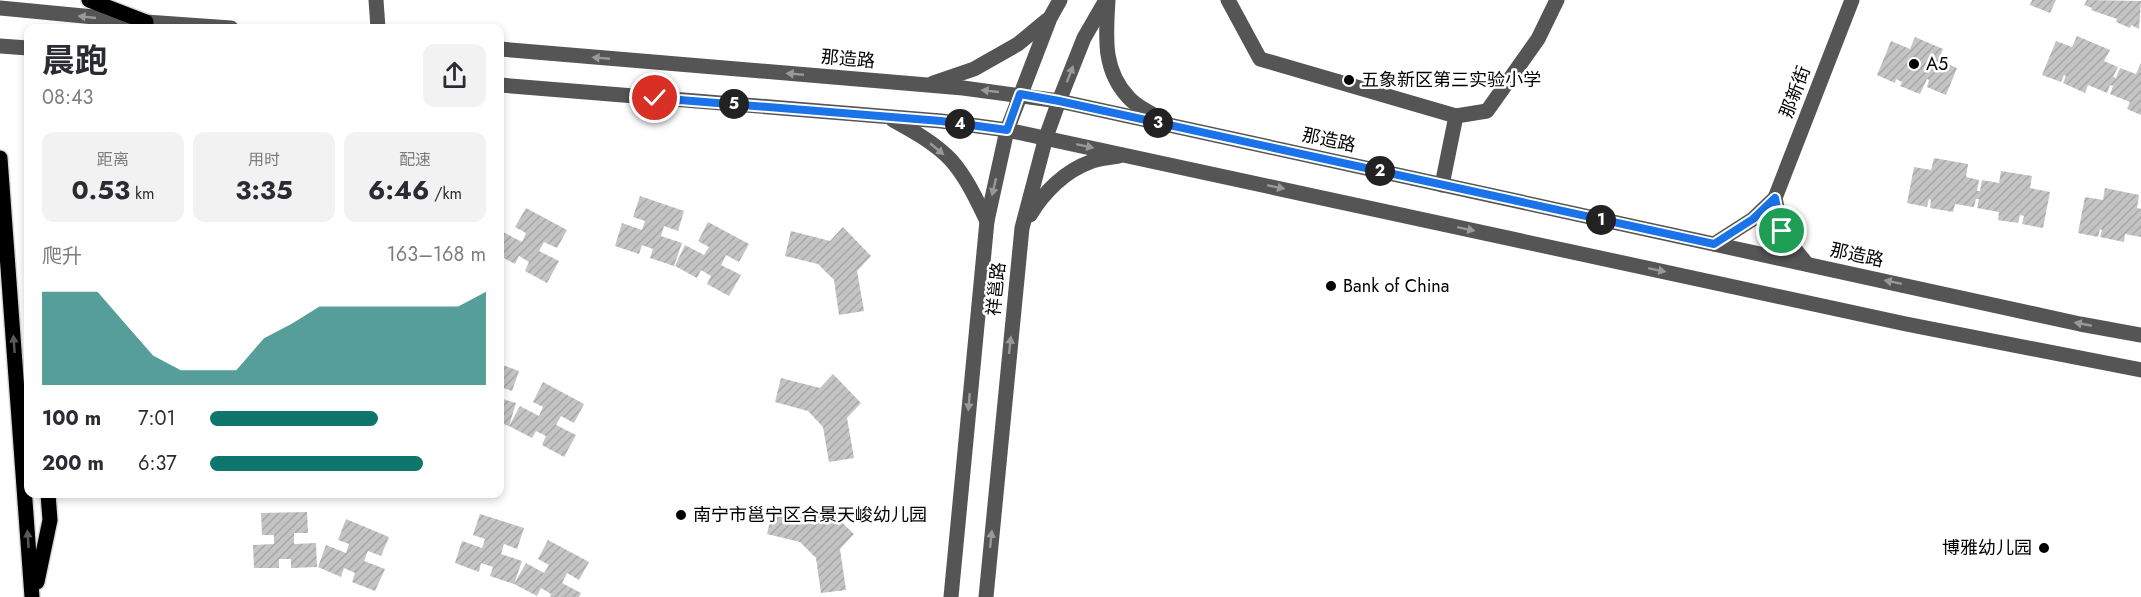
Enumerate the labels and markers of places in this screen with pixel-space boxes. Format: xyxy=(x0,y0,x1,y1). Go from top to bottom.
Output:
place label: A5 xyxy=(1926,51,1948,77)
marker: A5 xyxy=(1907,57,1921,71)
place label: 五象新区第三实验小学 xyxy=(1361,67,1541,93)
pin xyxy=(629,72,680,123)
marker: 五象新区第三实验小学 xyxy=(1342,73,1356,87)
pin: 5 xyxy=(719,89,749,119)
pin: 3 xyxy=(1143,108,1173,138)
pin: 4 xyxy=(945,109,975,139)
pin: 2 xyxy=(1365,156,1395,186)
pin: 1 xyxy=(1586,205,1616,235)
pin xyxy=(1756,205,1807,256)
place label: Bank of China xyxy=(1343,273,1449,299)
marker: Bank of China xyxy=(1324,279,1338,293)
place label: 南宁市邕宁区合景天峻幼儿园 xyxy=(693,502,927,528)
marker: 南宁市邕宁区合景天峻幼儿园 xyxy=(674,508,688,522)
place label: 博雅幼儿园 xyxy=(1942,535,2032,561)
marker: 博雅幼儿园 xyxy=(2037,541,2051,555)

